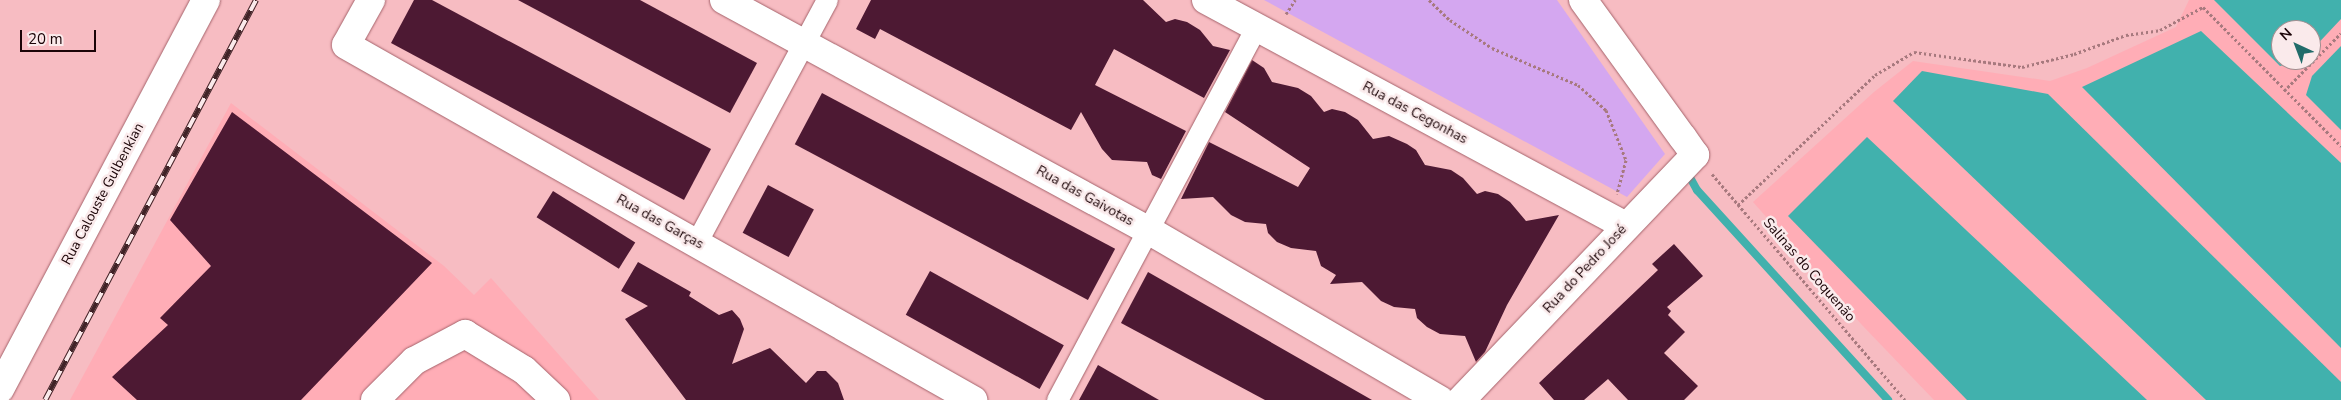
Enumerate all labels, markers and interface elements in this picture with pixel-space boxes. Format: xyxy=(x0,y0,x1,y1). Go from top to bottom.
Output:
scale bar xyxy=(22,20,99,52)
north arrow xyxy=(2271,20,2321,70)
text: N xyxy=(2276,24,2296,45)
text: 20 m xyxy=(28,29,63,49)
street label: Rua das Cegonhas xyxy=(1360,78,1470,148)
street label: Rua Calouste Gulbenkian xyxy=(58,120,148,268)
street label: Rua das Gaivotas xyxy=(1033,162,1137,230)
street label: Rua das Garças xyxy=(613,191,707,253)
street label: Salinas do Coquenão xyxy=(1759,215,1859,325)
street label: Rua do Pedro José xyxy=(1540,221,1630,317)

